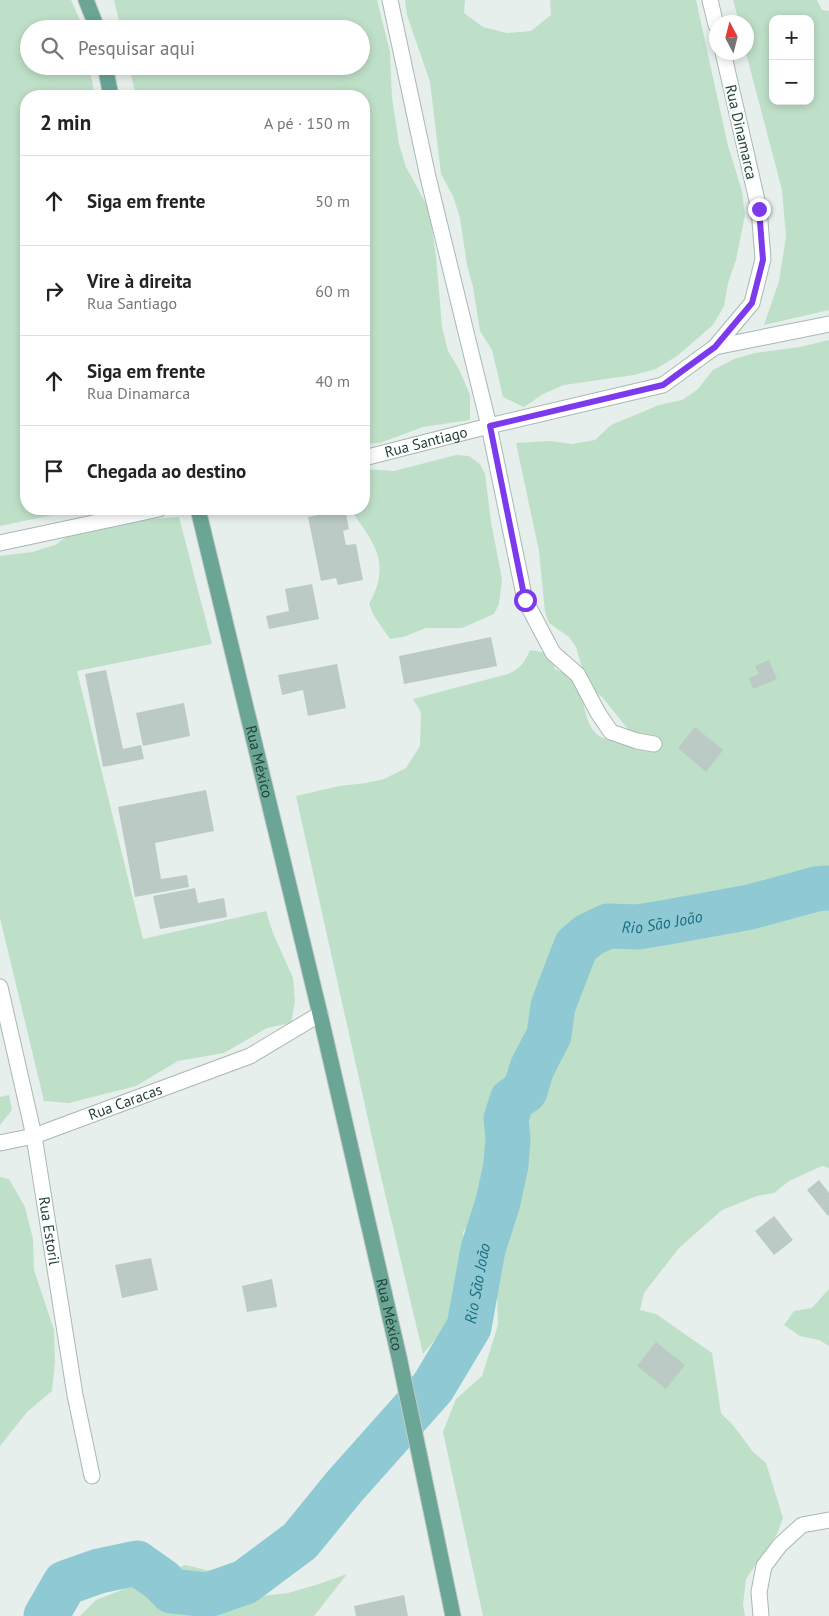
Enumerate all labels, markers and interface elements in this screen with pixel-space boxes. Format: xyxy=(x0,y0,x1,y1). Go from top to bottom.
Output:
north arrow xyxy=(709,15,754,60)
map controls xyxy=(769,15,814,105)
button: + xyxy=(769,15,814,60)
search box xyxy=(20,20,370,75)
icon: search xyxy=(38,34,66,62)
text: Pesquisar aqui xyxy=(78,36,195,60)
button: − xyxy=(769,60,814,105)
street label: Rua Dinamarca xyxy=(721,83,762,181)
text: 2 min xyxy=(40,109,91,136)
text: A pé · 150 m xyxy=(264,113,350,133)
icon: ahead xyxy=(40,187,68,215)
text: Siga em frente xyxy=(87,189,205,213)
text: 50 m xyxy=(315,191,350,211)
route end xyxy=(748,198,771,221)
text: Vire à direita xyxy=(87,269,192,293)
icon: right xyxy=(40,277,68,305)
text: 60 m xyxy=(315,281,350,301)
text: Rua Santiago xyxy=(87,293,177,313)
text: Siga em frente xyxy=(87,359,205,383)
icon: ahead xyxy=(40,367,68,395)
text: 40 m xyxy=(315,371,350,391)
text: Rua Dinamarca xyxy=(87,383,190,403)
street label: Rua Santiago xyxy=(383,422,469,461)
icon: arrive xyxy=(40,457,68,485)
text: Chegada ao destino xyxy=(87,459,246,483)
route start xyxy=(514,589,537,612)
street label: Rua México xyxy=(242,724,277,800)
water label: Rio São João xyxy=(621,906,704,937)
street label: Rua Caracas xyxy=(86,1079,165,1124)
street label: Rua Estoril xyxy=(35,1195,64,1267)
water label: Rio São João xyxy=(460,1240,494,1325)
street label: Rua México xyxy=(372,1276,407,1353)

